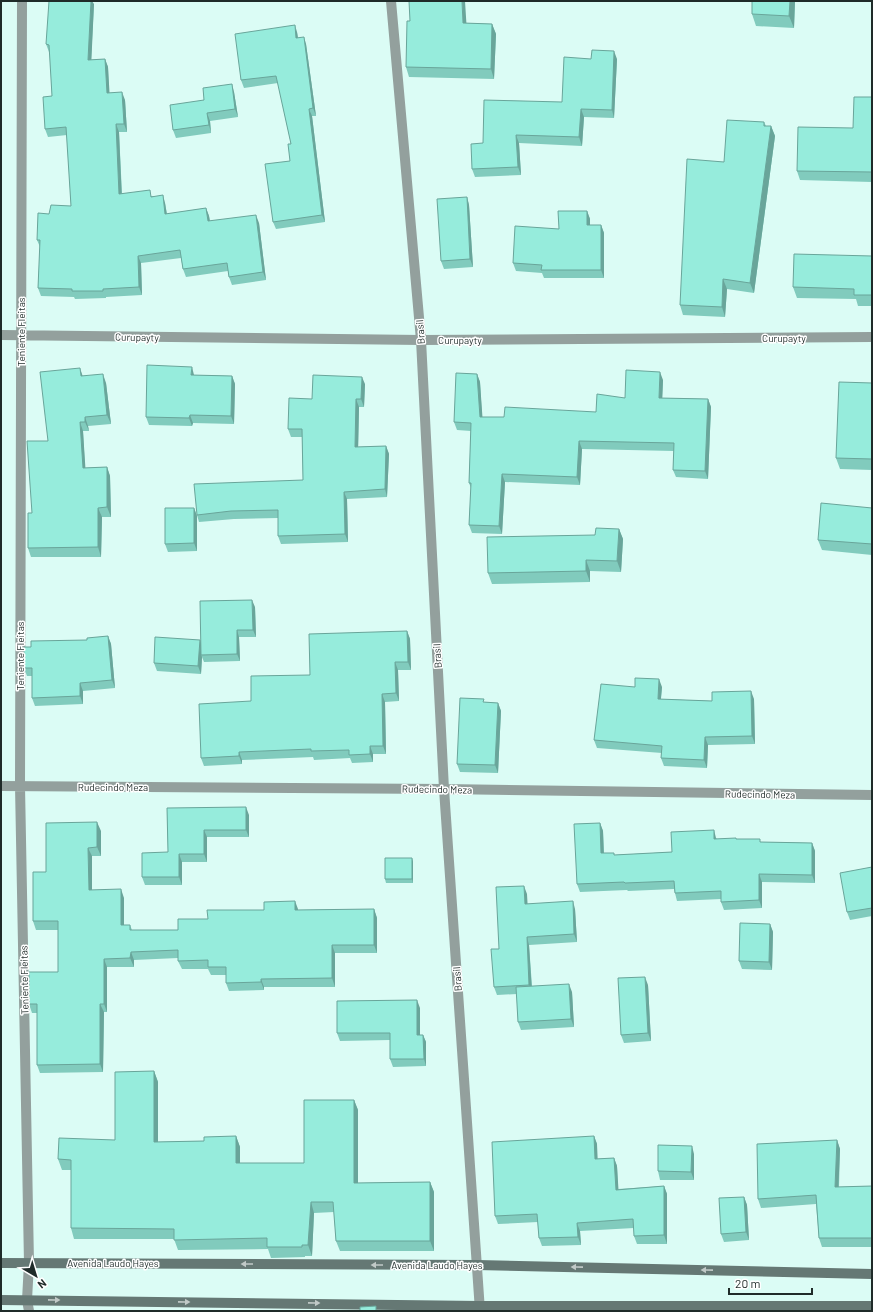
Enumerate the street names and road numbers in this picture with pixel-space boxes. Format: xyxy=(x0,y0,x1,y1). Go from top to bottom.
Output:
street label: Teniente Fleitas xyxy=(15,297,27,367)
street label: Brasil xyxy=(413,319,427,345)
street label: Curupayty xyxy=(115,331,159,343)
street label: Curupayty xyxy=(762,332,806,344)
street label: Curupayty xyxy=(438,334,482,346)
street label: Teniente Fleitas xyxy=(14,621,26,691)
street label: Brasil xyxy=(430,643,444,669)
street label: Rudecindo Meza xyxy=(78,781,148,793)
street label: Rudecindo Meza xyxy=(402,782,472,796)
street label: Rudecindo Meza xyxy=(725,787,795,801)
street label: Teniente Fleitas xyxy=(17,945,31,1015)
street label: Brasil xyxy=(450,966,464,992)
street label: Avenida Laudo Hayes xyxy=(67,1257,159,1269)
street label: Avenida Laudo Hayes xyxy=(391,1259,483,1271)

